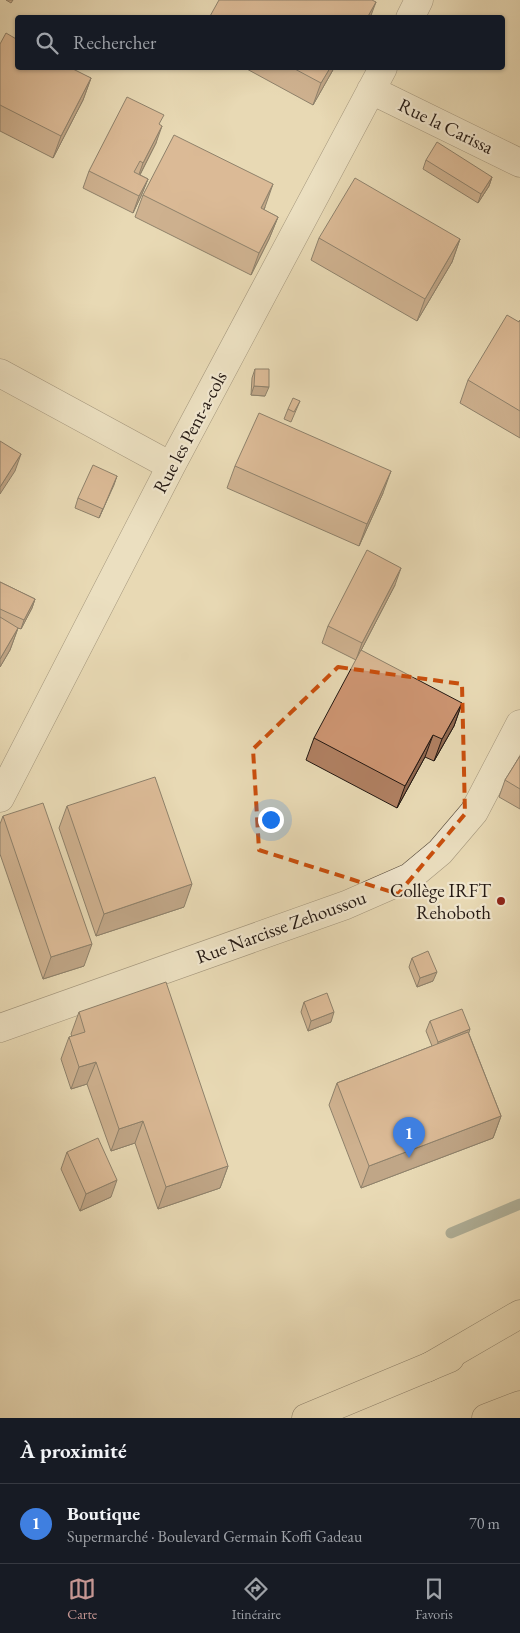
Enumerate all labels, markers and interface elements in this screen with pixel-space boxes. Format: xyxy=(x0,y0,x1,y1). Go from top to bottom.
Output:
search box xyxy=(15,15,505,70)
icon: search xyxy=(33,29,61,57)
text: Rechercher xyxy=(73,30,156,55)
street label: Rue la Carissa xyxy=(394,92,498,160)
street label: Rue les Pent-a-cols xyxy=(147,367,233,497)
your location xyxy=(258,807,284,833)
place label: Collège IRFT Rehoboth xyxy=(390,878,491,925)
street label: Rue Narcisse Zehoussou xyxy=(192,885,370,969)
marker: Collège IRFT Rehoboth xyxy=(495,895,507,907)
pin: 1 xyxy=(393,1117,425,1158)
text: À proximité xyxy=(20,1437,127,1464)
text: Boutique xyxy=(67,1501,140,1526)
text: 1 xyxy=(32,1513,40,1534)
text: 70 m xyxy=(469,1513,500,1534)
text: Supermarché · Boulevard Germain Koffi Gadeau xyxy=(67,1526,362,1547)
tab: Carte xyxy=(67,1575,97,1623)
tab: Itinéraire xyxy=(232,1575,281,1623)
tab: Favoris xyxy=(415,1575,453,1623)

